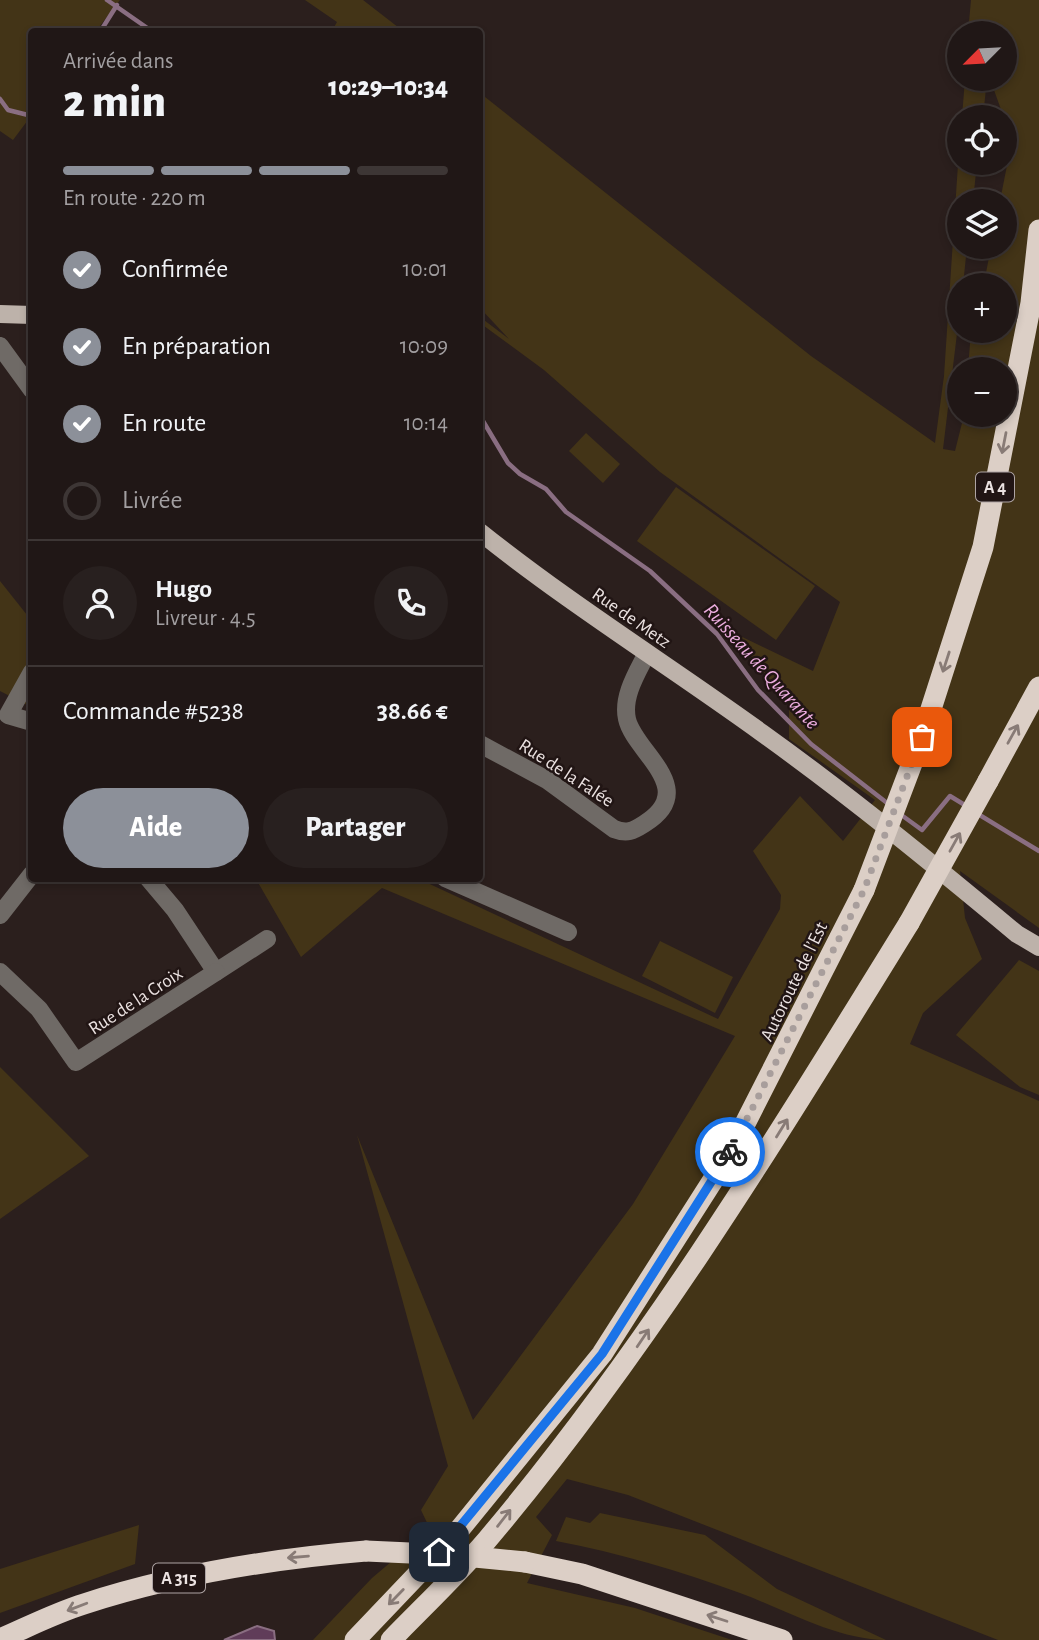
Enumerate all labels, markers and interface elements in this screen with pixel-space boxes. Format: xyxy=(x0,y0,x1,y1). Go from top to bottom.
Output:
north arrow xyxy=(947,21,1017,91)
map controls xyxy=(947,21,1017,427)
text: Arrivée dans xyxy=(63,50,174,73)
text: 10:29–10:34 xyxy=(328,74,448,100)
text: 2 min xyxy=(63,79,166,125)
button: locate xyxy=(947,105,1017,175)
text: En route · 220 m xyxy=(63,187,206,210)
button: layers xyxy=(947,189,1017,259)
icon: check xyxy=(63,251,101,289)
text: Confirmée xyxy=(122,256,228,282)
text: 10:01 xyxy=(403,258,448,281)
button: + xyxy=(947,273,1017,343)
icon: check xyxy=(63,328,101,366)
text: En préparation xyxy=(122,333,271,359)
text: 10:09 xyxy=(400,335,448,358)
button: − xyxy=(947,357,1017,427)
icon: check xyxy=(63,405,101,443)
text: En route xyxy=(122,410,206,436)
text: 10:14 xyxy=(404,412,448,435)
one-way arrow xyxy=(996,431,1010,454)
road number: A 4 xyxy=(976,472,1014,502)
text: Livrée xyxy=(122,487,182,513)
button: person xyxy=(63,566,137,640)
button: phone xyxy=(374,566,448,640)
text: Hugo xyxy=(155,576,212,602)
street label: Rue de Metz xyxy=(589,584,674,652)
water label: Ruisseau de Quarante xyxy=(700,599,823,733)
text: Livreur · 4.5 xyxy=(155,607,256,630)
one-way arrow xyxy=(939,651,951,673)
text: Commande #5238 xyxy=(63,698,244,724)
text: 38.66 € xyxy=(377,698,448,724)
pin xyxy=(892,707,952,767)
icon: bag xyxy=(903,718,941,756)
one-way arrow xyxy=(1007,724,1021,745)
street label: Rue de la Falée xyxy=(515,736,617,811)
button: Aide xyxy=(63,788,249,868)
button: Partager xyxy=(263,788,448,868)
one-way arrow xyxy=(949,832,962,853)
street label: Autoroute de l’Est xyxy=(757,919,831,1044)
street label: Rue de la Croix xyxy=(85,964,186,1039)
courier xyxy=(695,1117,765,1187)
one-way arrow xyxy=(776,1118,790,1138)
icon: bike xyxy=(711,1133,749,1171)
one-way arrow xyxy=(636,1329,650,1348)
one-way arrow xyxy=(497,1510,512,1528)
pin xyxy=(409,1522,469,1582)
icon: home xyxy=(420,1533,458,1571)
one-way arrow xyxy=(288,1551,310,1564)
road number: A 315 xyxy=(153,1563,205,1592)
one-way arrow xyxy=(388,1588,404,1606)
one-way arrow xyxy=(67,1601,88,1614)
one-way arrow xyxy=(706,1611,728,1624)

